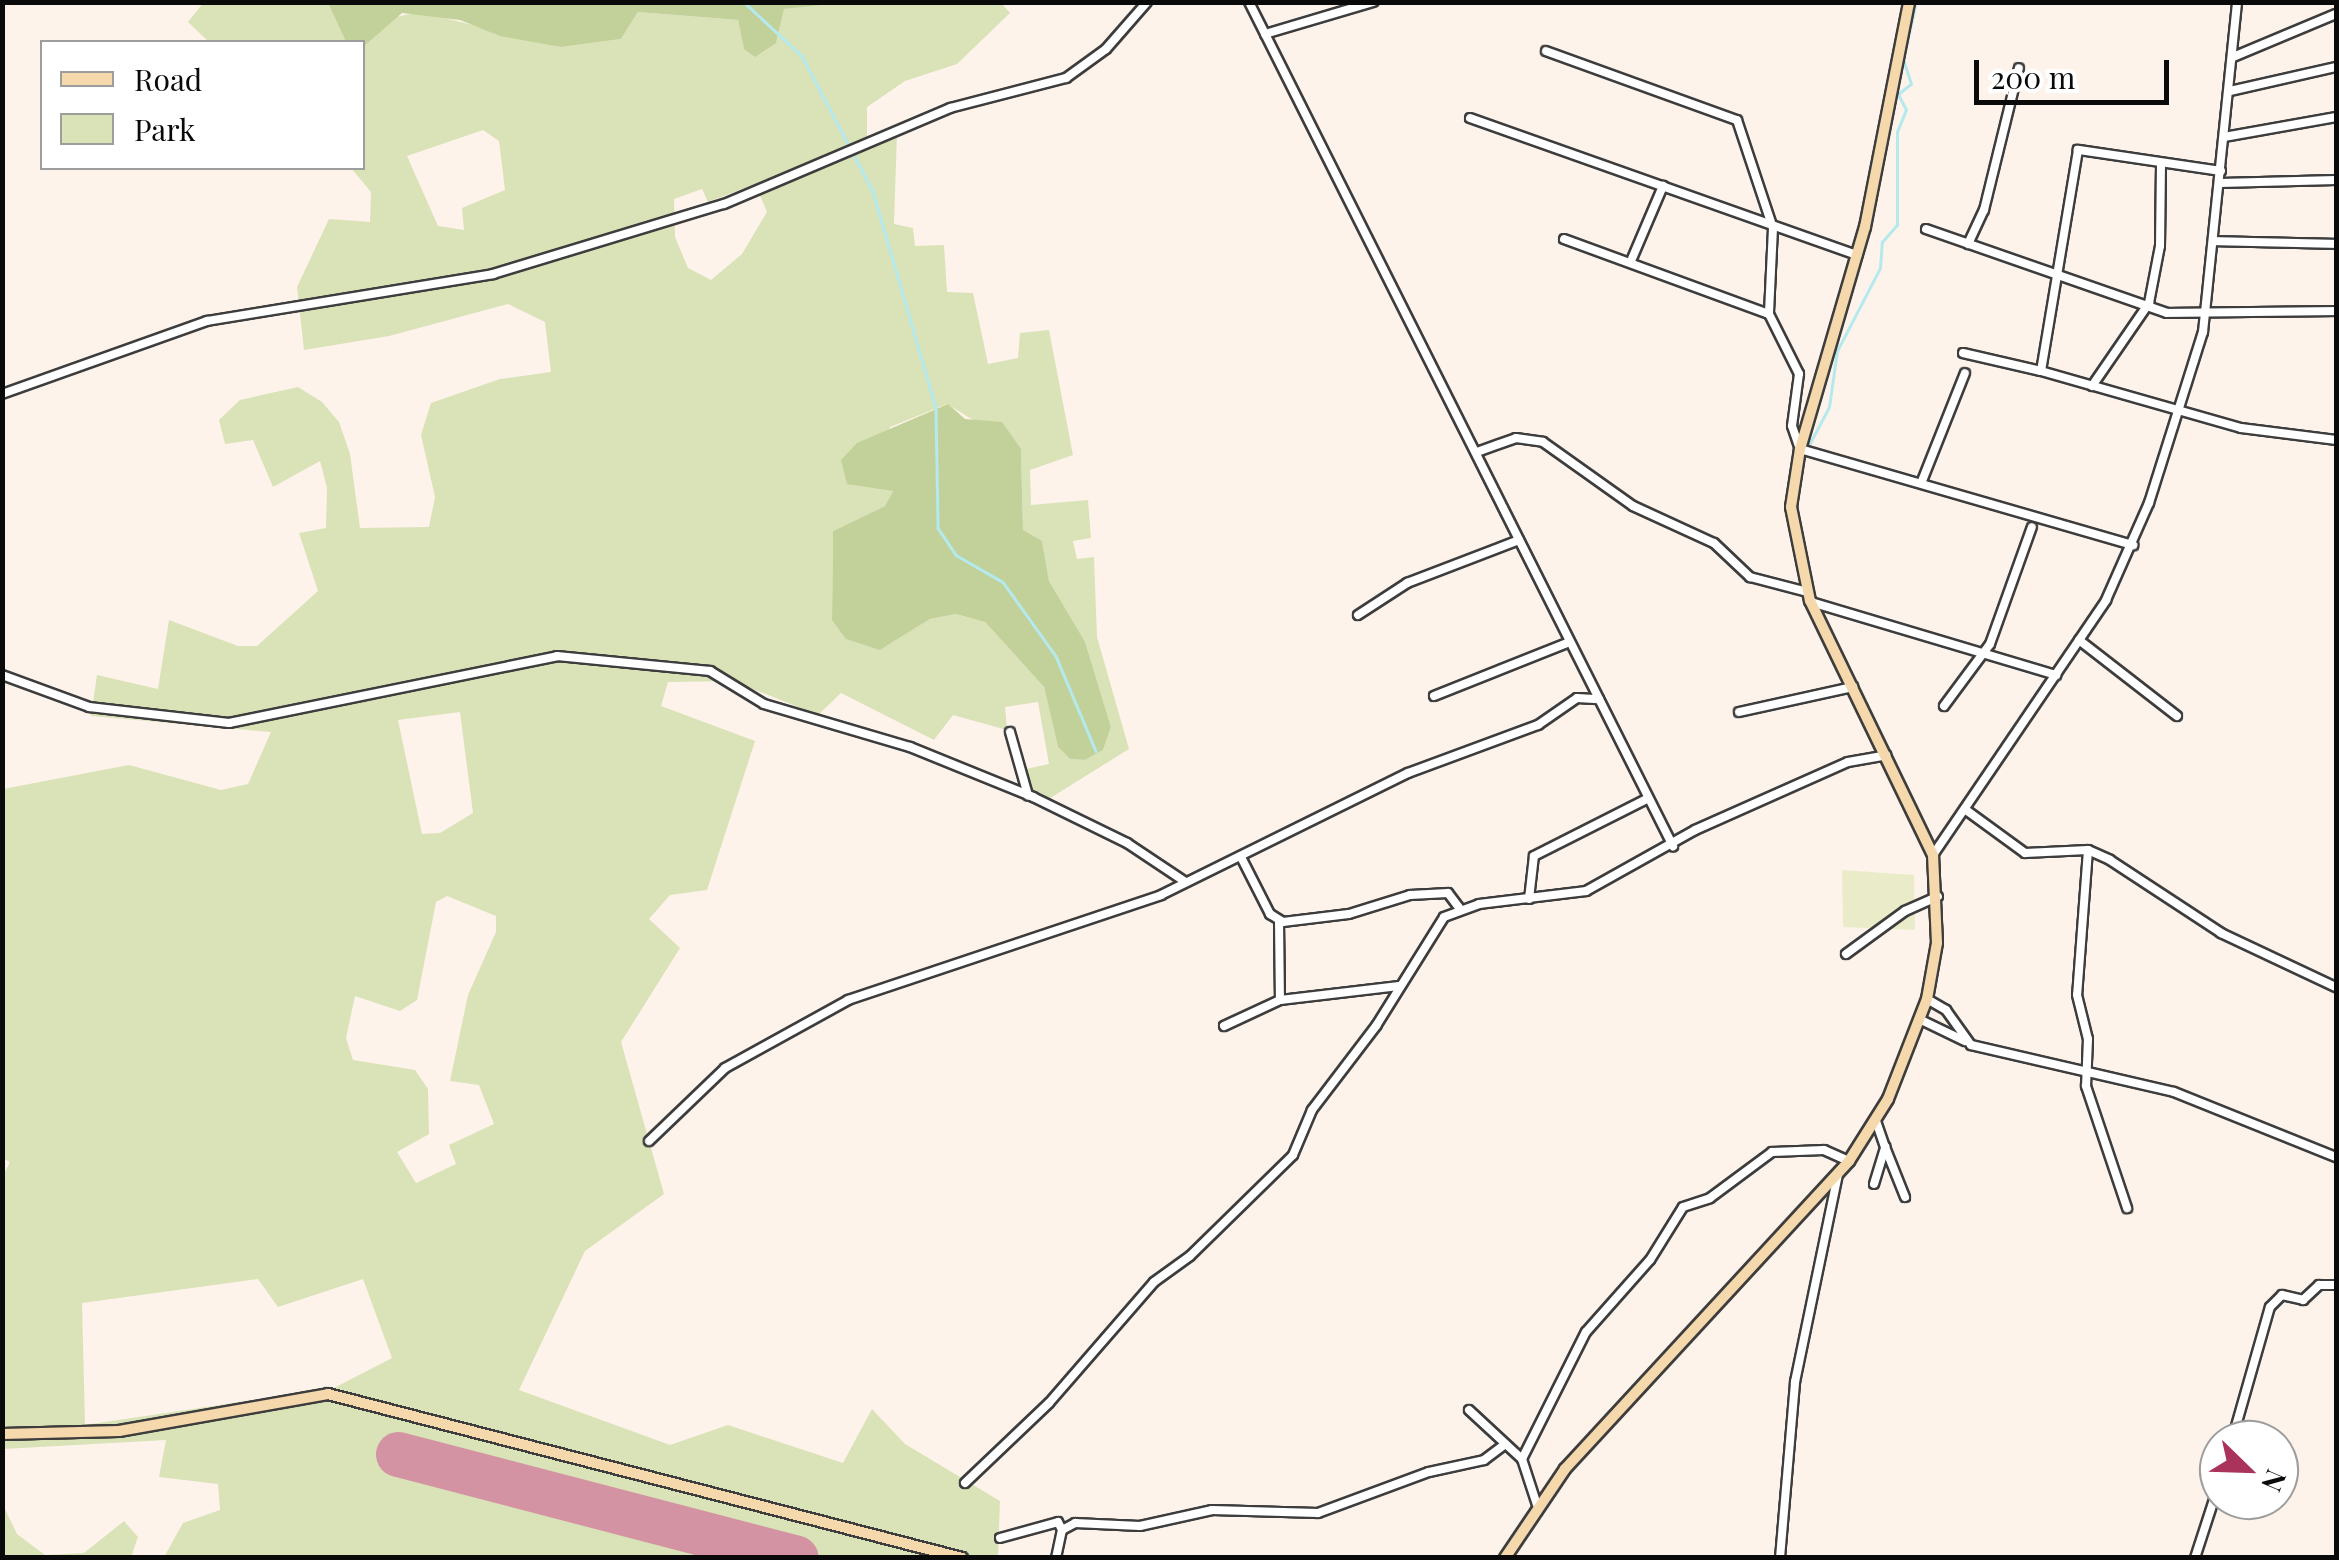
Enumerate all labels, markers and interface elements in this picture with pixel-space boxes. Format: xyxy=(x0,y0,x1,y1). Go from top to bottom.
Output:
legend xyxy=(40,40,365,170)
scale bar xyxy=(1979,40,2174,102)
text: 200 m xyxy=(1991,57,2075,97)
text: Road xyxy=(134,59,202,99)
text: Park xyxy=(134,109,196,149)
north arrow xyxy=(2199,1420,2299,1520)
text: N xyxy=(2254,1465,2296,1498)

